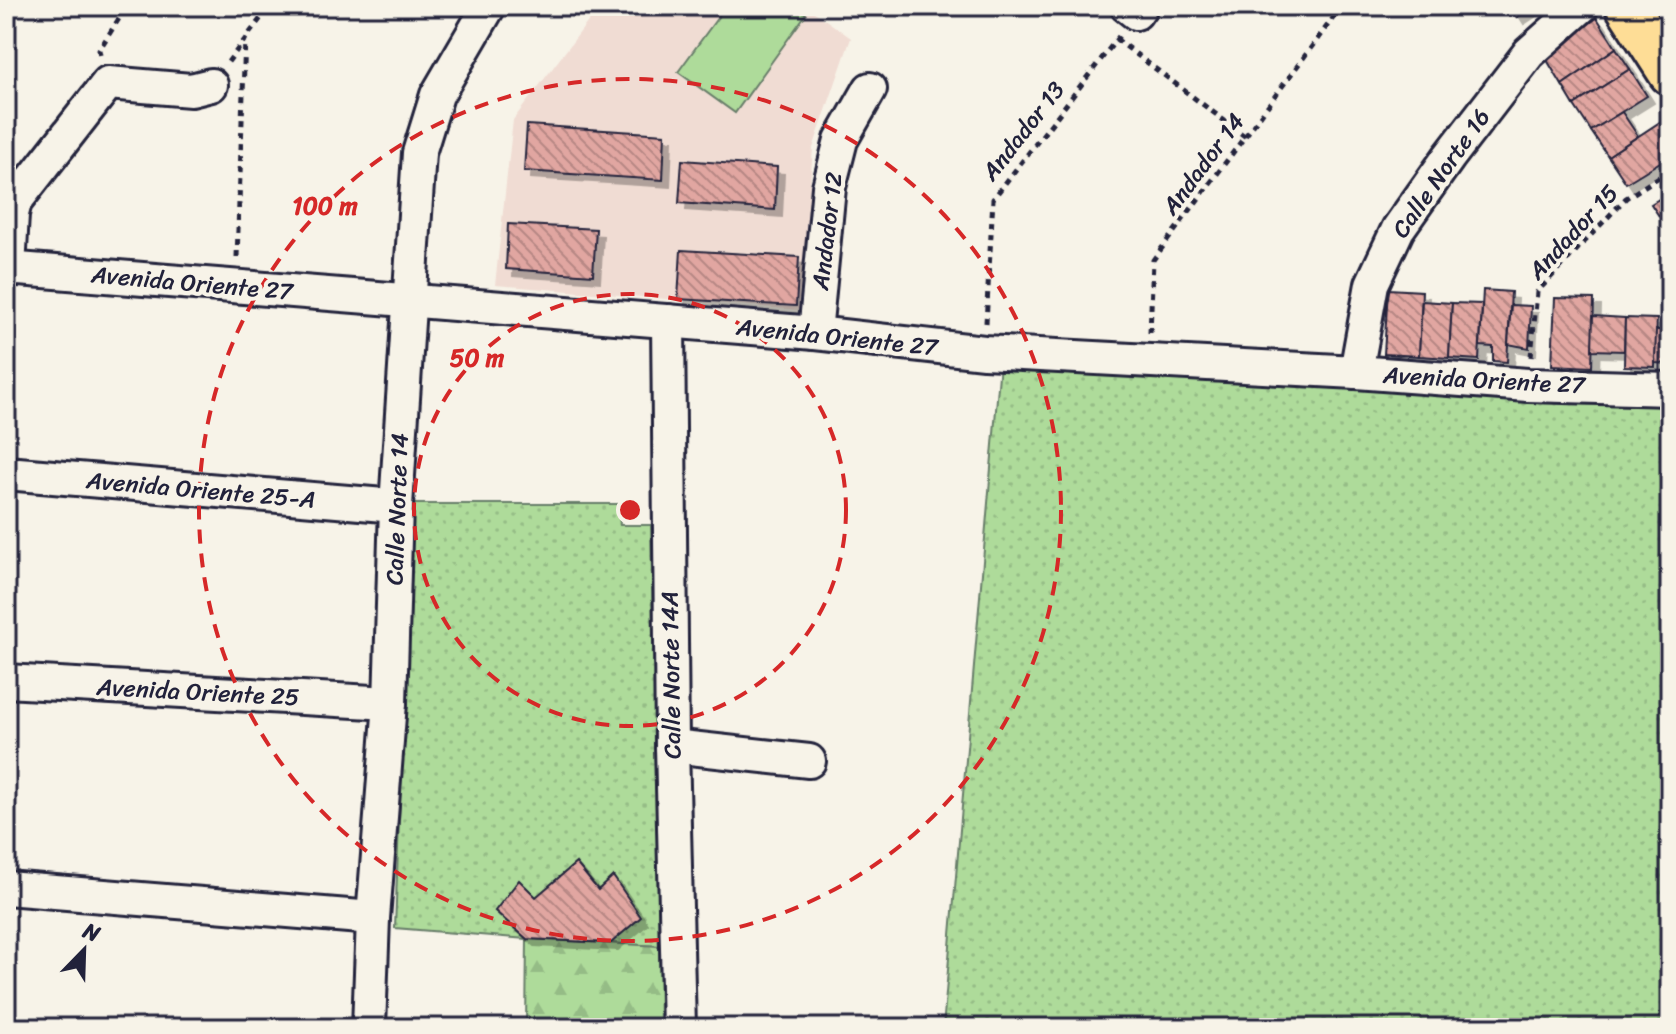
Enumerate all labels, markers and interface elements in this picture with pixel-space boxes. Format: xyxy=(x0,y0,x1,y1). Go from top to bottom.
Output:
street label: Andador 13 xyxy=(970,72,1076,191)
street label: Calle Norte 16 xyxy=(1381,99,1501,247)
street label: Andador 14 xyxy=(1150,104,1256,225)
street label: Andador 12 xyxy=(799,170,855,293)
street label: Andador 15 xyxy=(1516,174,1629,291)
text: 100 m xyxy=(292,185,358,227)
street label: Avenida Oriente 27 xyxy=(89,253,296,313)
street label: Avenida Oriente 27 xyxy=(733,305,941,369)
text: 50 m xyxy=(450,337,505,379)
street label: Avenida Oriente 27 xyxy=(1381,354,1587,406)
street label: Calle Norte 14 xyxy=(373,432,421,586)
street label: Avenida Oriente 25-A xyxy=(84,459,317,521)
centre of rings xyxy=(616,496,644,524)
street label: Calle Norte 14A xyxy=(649,591,693,759)
street label: Avenida Oriente 25 xyxy=(95,666,300,718)
north arrow xyxy=(44,910,124,990)
text: N xyxy=(76,911,107,953)

